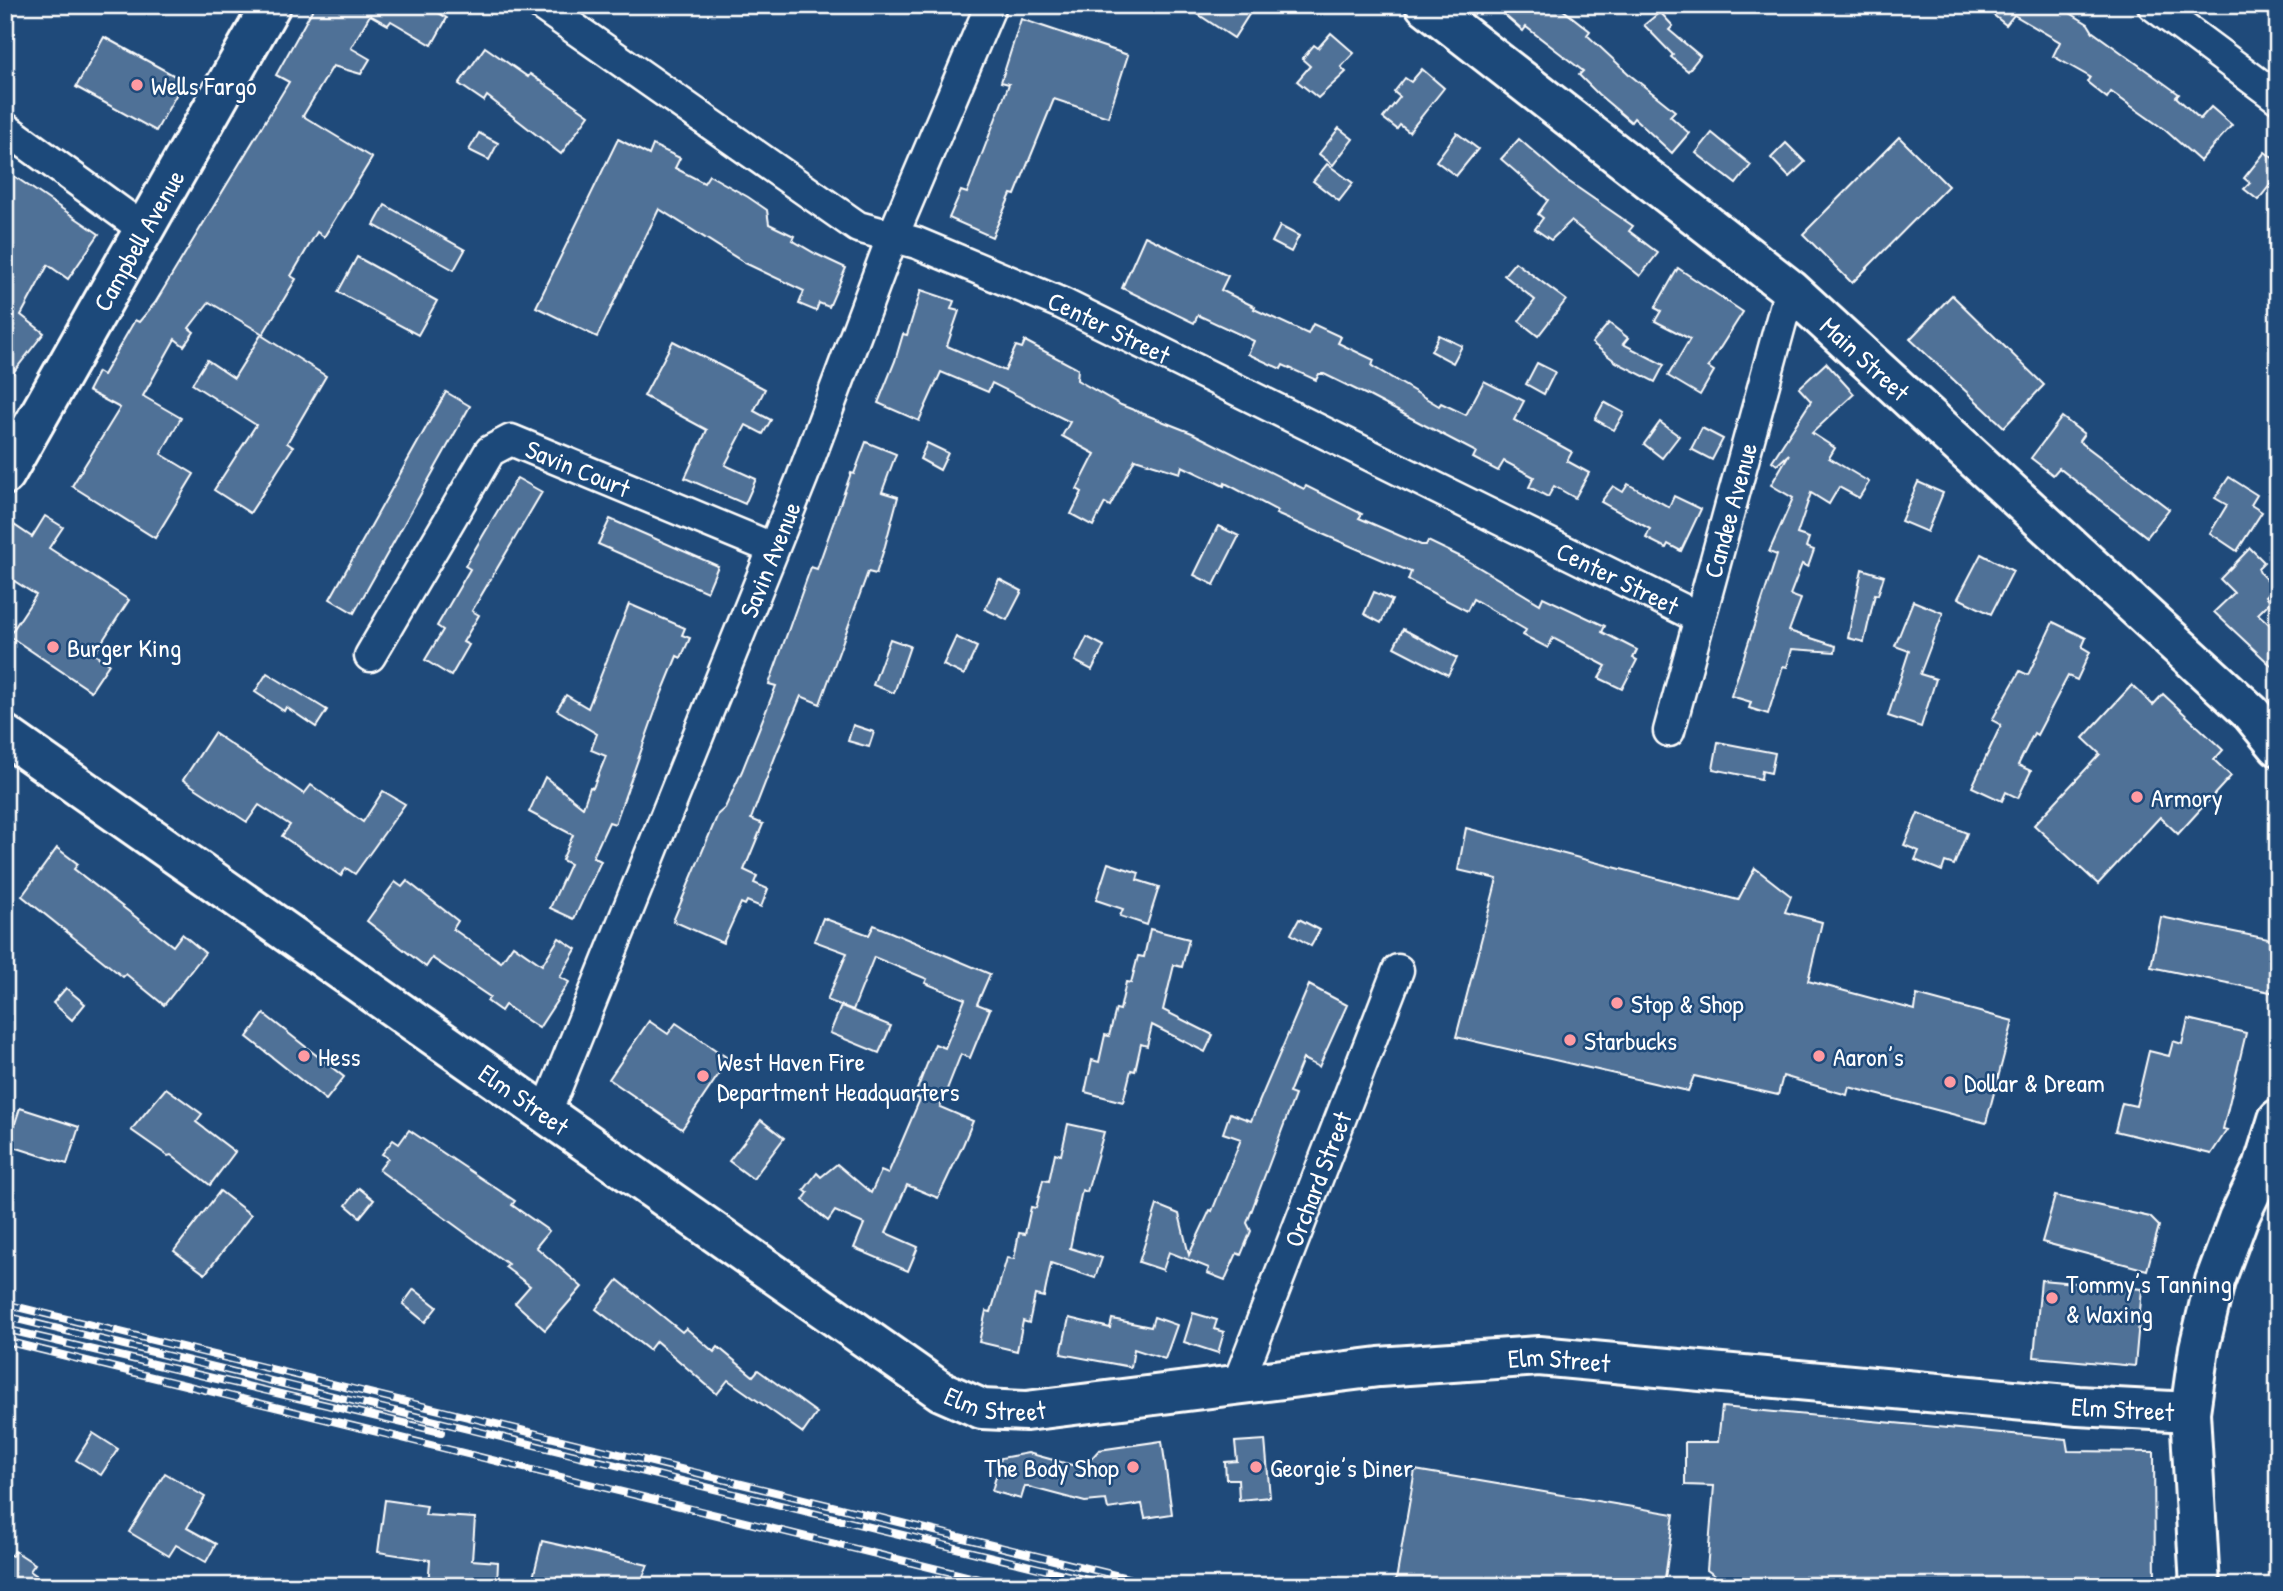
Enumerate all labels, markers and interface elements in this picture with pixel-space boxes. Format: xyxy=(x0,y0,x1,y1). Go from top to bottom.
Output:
place label: Wells Fargo xyxy=(151,68,257,103)
marker: Wells Fargo xyxy=(129,77,145,93)
street label: Campbell Avenue xyxy=(84,163,192,317)
street label: Center Street xyxy=(1043,282,1177,372)
street label: Main Street xyxy=(1813,308,1919,409)
street label: Savin Court xyxy=(521,431,637,505)
street label: Candee Avenue xyxy=(1694,438,1765,582)
street label: Savin Avenue xyxy=(730,496,808,622)
street label: Center Street xyxy=(1551,533,1686,623)
place label: Burger King xyxy=(67,630,181,665)
marker: Burger King xyxy=(45,639,61,655)
place label: Armory xyxy=(2151,780,2223,815)
marker: Armory xyxy=(2129,789,2145,805)
place label: Stop & Shop xyxy=(1631,986,1744,1021)
marker: Stop & Shop xyxy=(1609,995,1625,1011)
place label: Starbucks xyxy=(1584,1023,1677,1058)
marker: Starbucks xyxy=(1562,1032,1578,1048)
place label: Hess xyxy=(318,1039,361,1074)
place label: Aaron’s xyxy=(1833,1039,1904,1074)
place label: West Haven Fire Department Headquarters xyxy=(717,1044,959,1109)
marker: Hess xyxy=(296,1048,312,1064)
marker: Aaron’s xyxy=(1811,1048,1827,1064)
street label: Elm Street xyxy=(472,1055,577,1143)
place label: Dollar & Dream xyxy=(1964,1065,2105,1100)
marker: West Haven Fire Department Headquarters xyxy=(695,1068,711,1084)
marker: Dollar & Dream xyxy=(1942,1074,1958,1090)
street label: Orchard Street xyxy=(1275,1105,1360,1252)
place label: Tommy’s Tanning & Waxing xyxy=(2066,1266,2232,1331)
marker: Tommy’s Tanning & Waxing xyxy=(2044,1290,2060,1306)
street label: Elm Street xyxy=(1507,1338,1613,1380)
street label: Elm Street xyxy=(939,1377,1049,1428)
street label: Elm Street xyxy=(2070,1388,2176,1429)
place label: The Body Shop xyxy=(984,1450,1119,1485)
place label: Georgie’s Diner xyxy=(1270,1450,1413,1485)
marker: The Body Shop xyxy=(1125,1459,1141,1475)
marker: Georgie’s Diner xyxy=(1248,1459,1264,1475)

